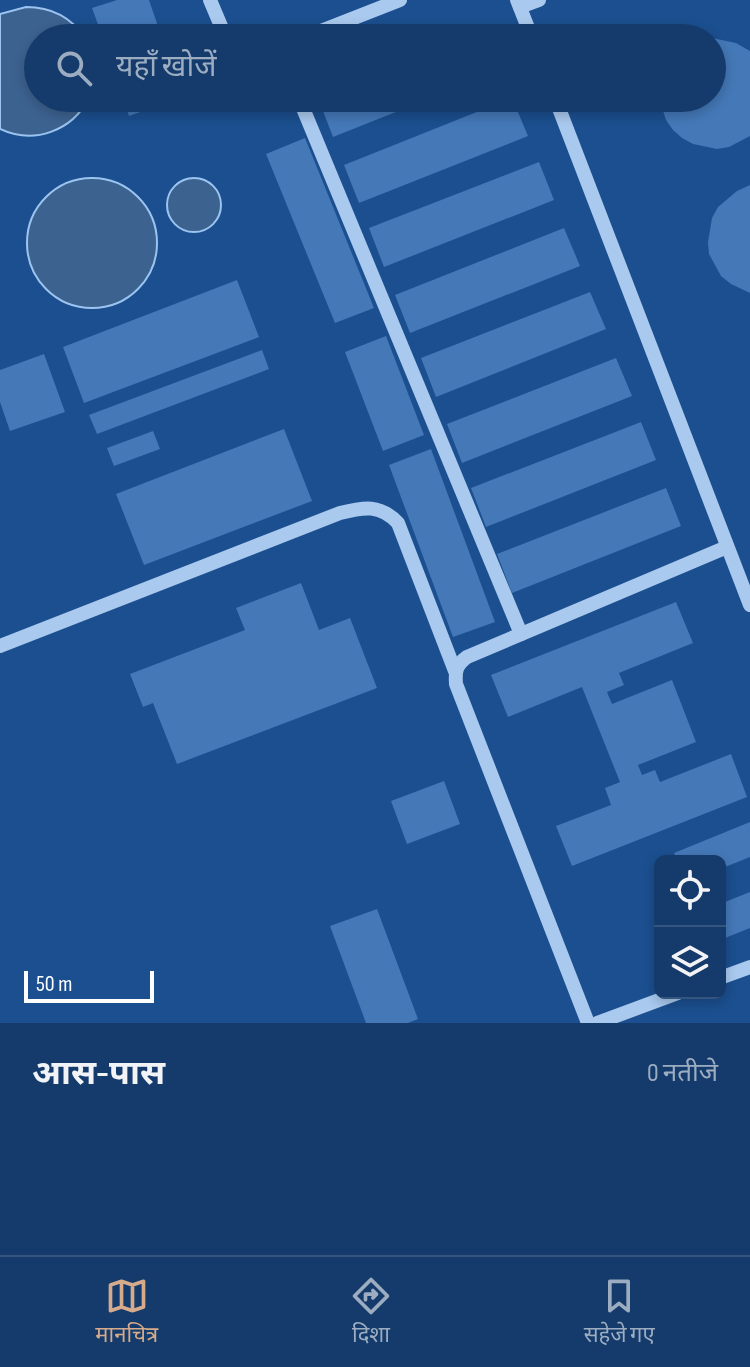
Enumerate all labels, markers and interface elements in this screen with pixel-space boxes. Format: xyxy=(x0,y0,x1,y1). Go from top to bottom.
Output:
search box xyxy=(24,24,726,112)
icon: search xyxy=(52,46,96,90)
text: यहाँ खोजें xyxy=(116,49,216,85)
map controls xyxy=(654,855,726,999)
button: locate xyxy=(654,855,726,927)
button: layers xyxy=(654,927,726,999)
scale bar xyxy=(24,967,154,1003)
text: 50 m xyxy=(36,971,72,998)
text: आस-पास xyxy=(32,1053,165,1094)
text: 0 नतीजे xyxy=(647,1058,718,1089)
tab: मानचित्र xyxy=(95,1274,158,1351)
tab: दिशा xyxy=(349,1274,393,1351)
tab: सहेजे गए xyxy=(584,1274,655,1351)

